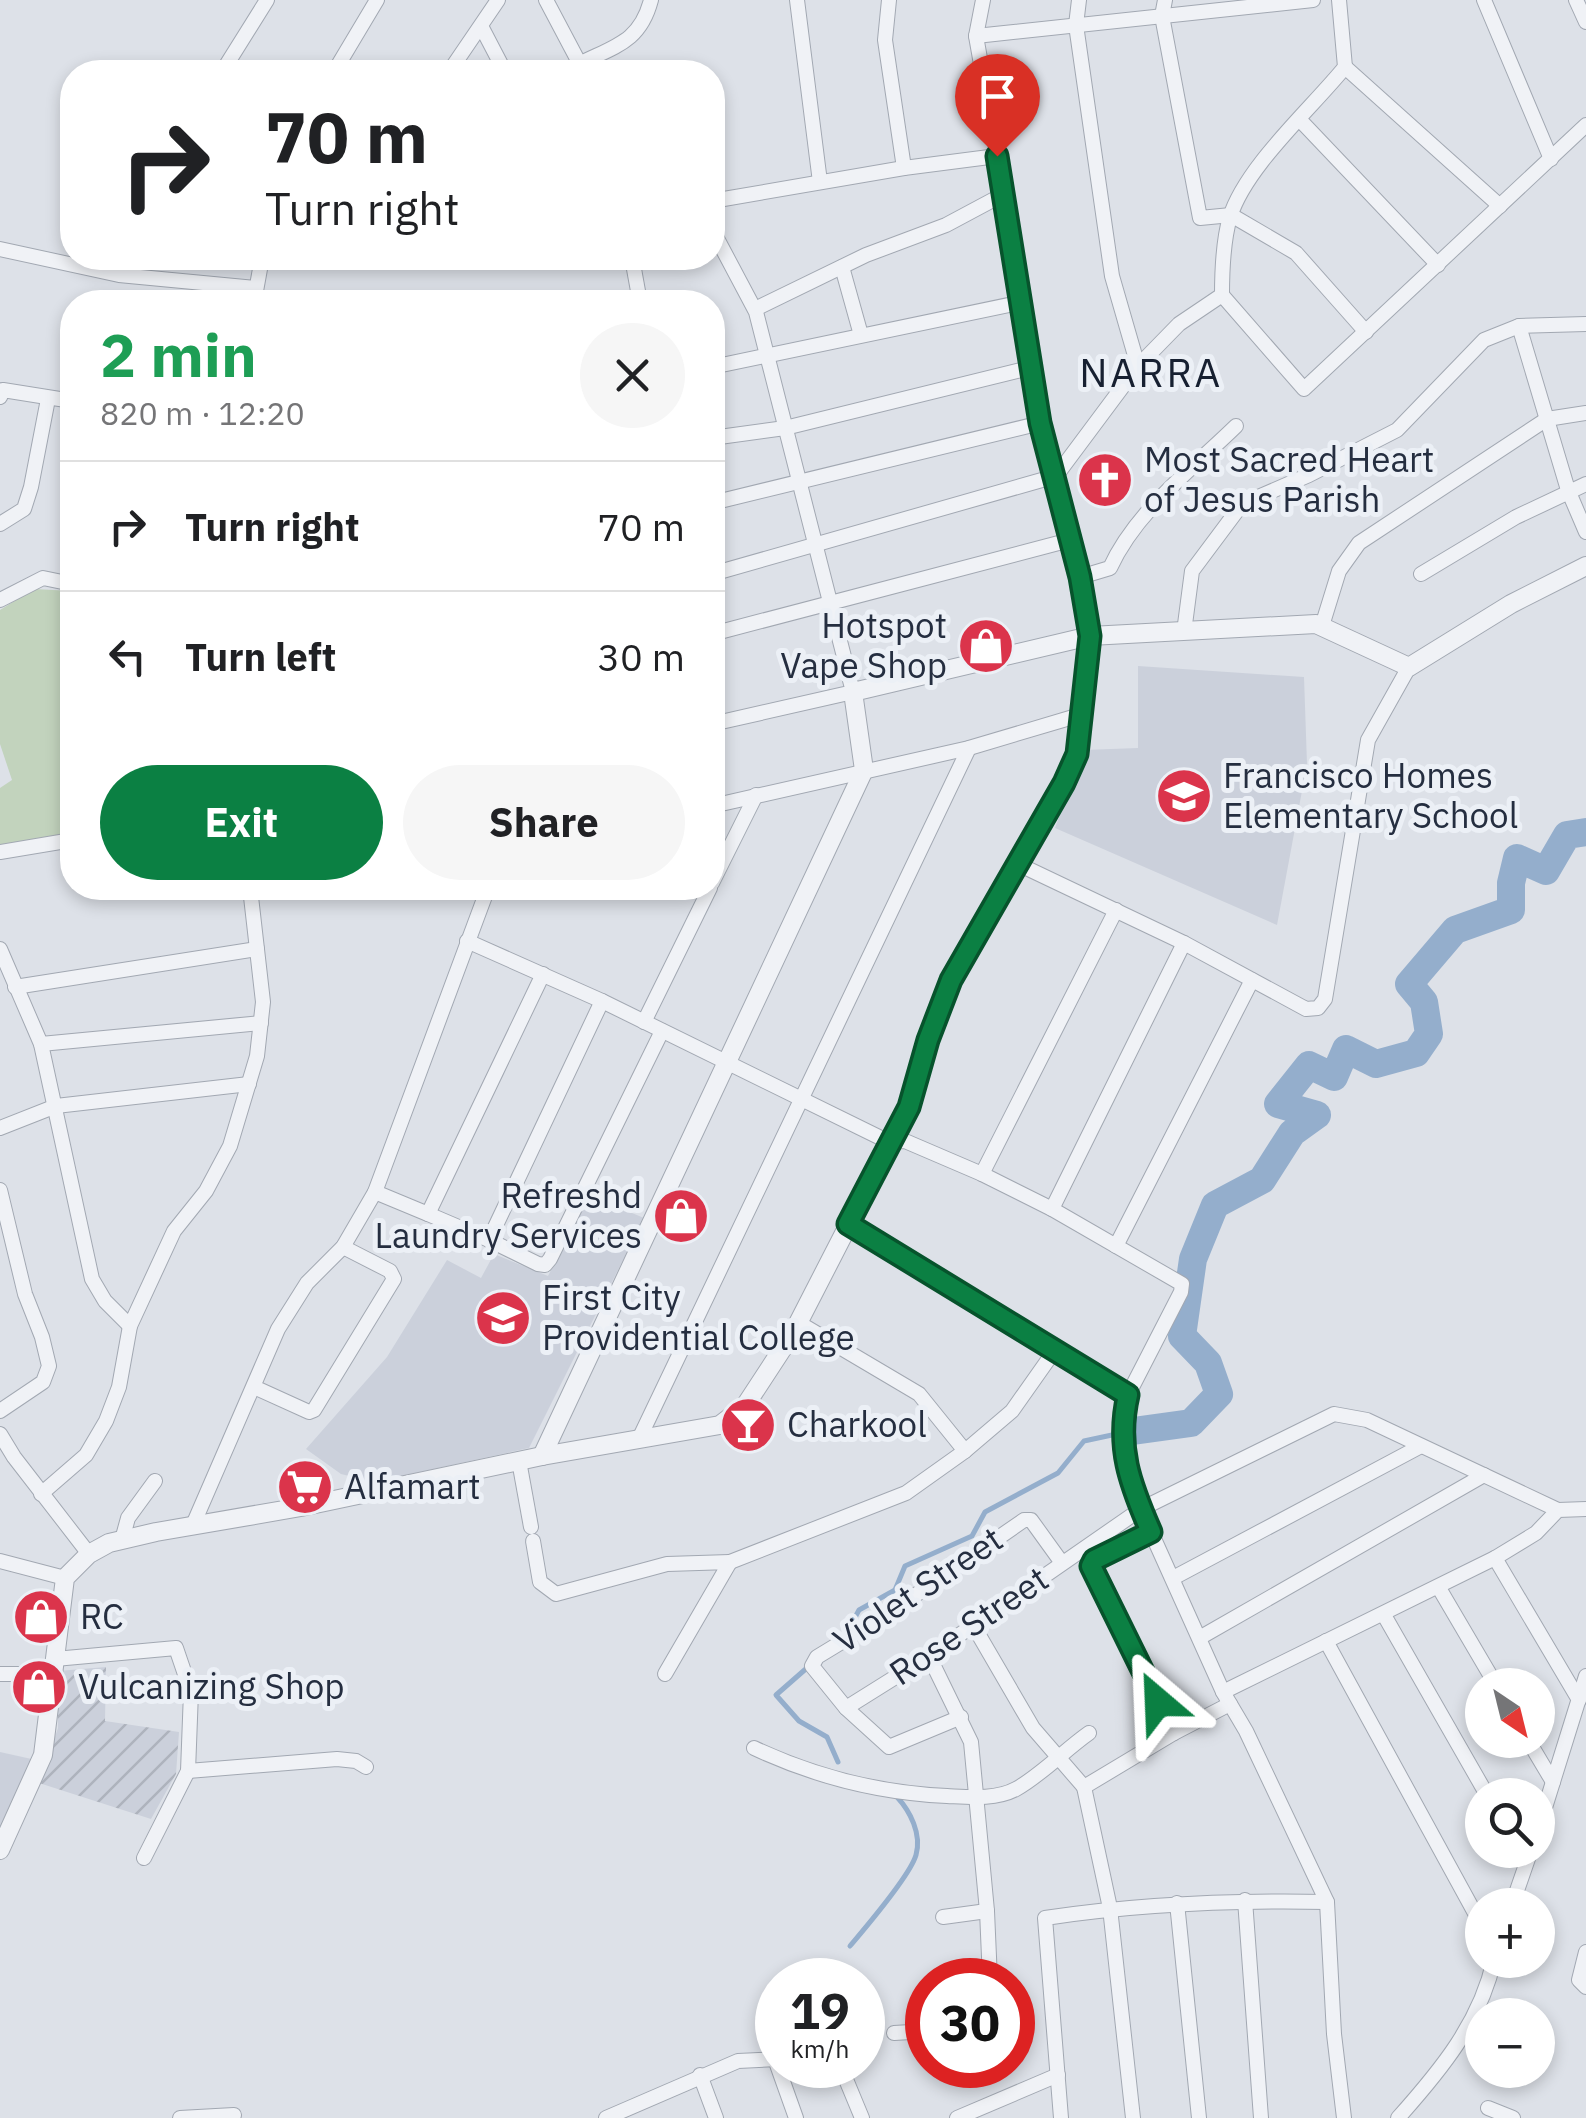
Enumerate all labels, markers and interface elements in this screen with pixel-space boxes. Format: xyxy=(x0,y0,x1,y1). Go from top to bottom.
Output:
pin xyxy=(955,54,1040,157)
icon: arrive xyxy=(970,69,1025,124)
text: 70 m xyxy=(265,91,428,182)
icon: right xyxy=(100,100,230,230)
text: Turn right xyxy=(265,179,460,237)
text: 2 min xyxy=(100,315,257,394)
button: close xyxy=(580,323,685,428)
district label: NARRA xyxy=(1079,346,1223,398)
text: 820 m · 12:20 xyxy=(100,392,305,434)
place label: Most Sacred Heart of Jesus Parish xyxy=(1144,436,1434,522)
church icon: Most Sacred Heart of Jesus Parish xyxy=(1075,450,1135,510)
icon: right xyxy=(100,499,155,554)
text: Turn right xyxy=(185,502,360,551)
text: 70 m xyxy=(597,502,685,551)
place label: Hotspot Vape Shop xyxy=(780,602,947,688)
shop icon: Hotspot Vape Shop xyxy=(956,616,1016,676)
icon: left xyxy=(100,629,155,684)
text: Turn left xyxy=(185,632,336,681)
text: 30 m xyxy=(597,632,685,681)
place label: Francisco Homes Elementary School xyxy=(1223,752,1518,838)
button: Exit xyxy=(100,765,383,880)
button: Share xyxy=(403,765,685,880)
school or university icon: Francisco Homes Elementary School xyxy=(1154,766,1214,826)
place label: Refreshd Laundry Services xyxy=(374,1172,642,1258)
shop icon: Refreshd Laundry Services xyxy=(651,1186,711,1246)
place label: First City Providential College xyxy=(542,1274,855,1360)
school or university icon: First City Providential College xyxy=(473,1288,533,1348)
bar icon: Charkool xyxy=(718,1395,778,1455)
place label: Charkool xyxy=(787,1401,927,1447)
supermarket icon: Alfamart xyxy=(275,1457,335,1517)
place label: Alfamart xyxy=(344,1463,481,1509)
street label: Violet Street xyxy=(824,1516,1011,1663)
street label: Rose Street xyxy=(880,1555,1057,1695)
shop icon: RC xyxy=(11,1587,71,1647)
place label: RC xyxy=(80,1593,124,1639)
position arrow xyxy=(1106,1650,1210,1754)
shop icon: Vulcanizing Shop xyxy=(9,1657,69,1717)
place label: Vulcanizing Shop xyxy=(78,1663,345,1709)
north arrow xyxy=(1465,1668,1555,1758)
map controls xyxy=(1465,1668,1555,2088)
button: search xyxy=(1465,1778,1555,1868)
button: + xyxy=(1465,1888,1555,1978)
speed limit sign: 30 xyxy=(905,1958,1035,2088)
text: 19 xyxy=(790,1978,850,2043)
button: − xyxy=(1465,1998,1555,2088)
text: km/h xyxy=(791,2032,849,2065)

